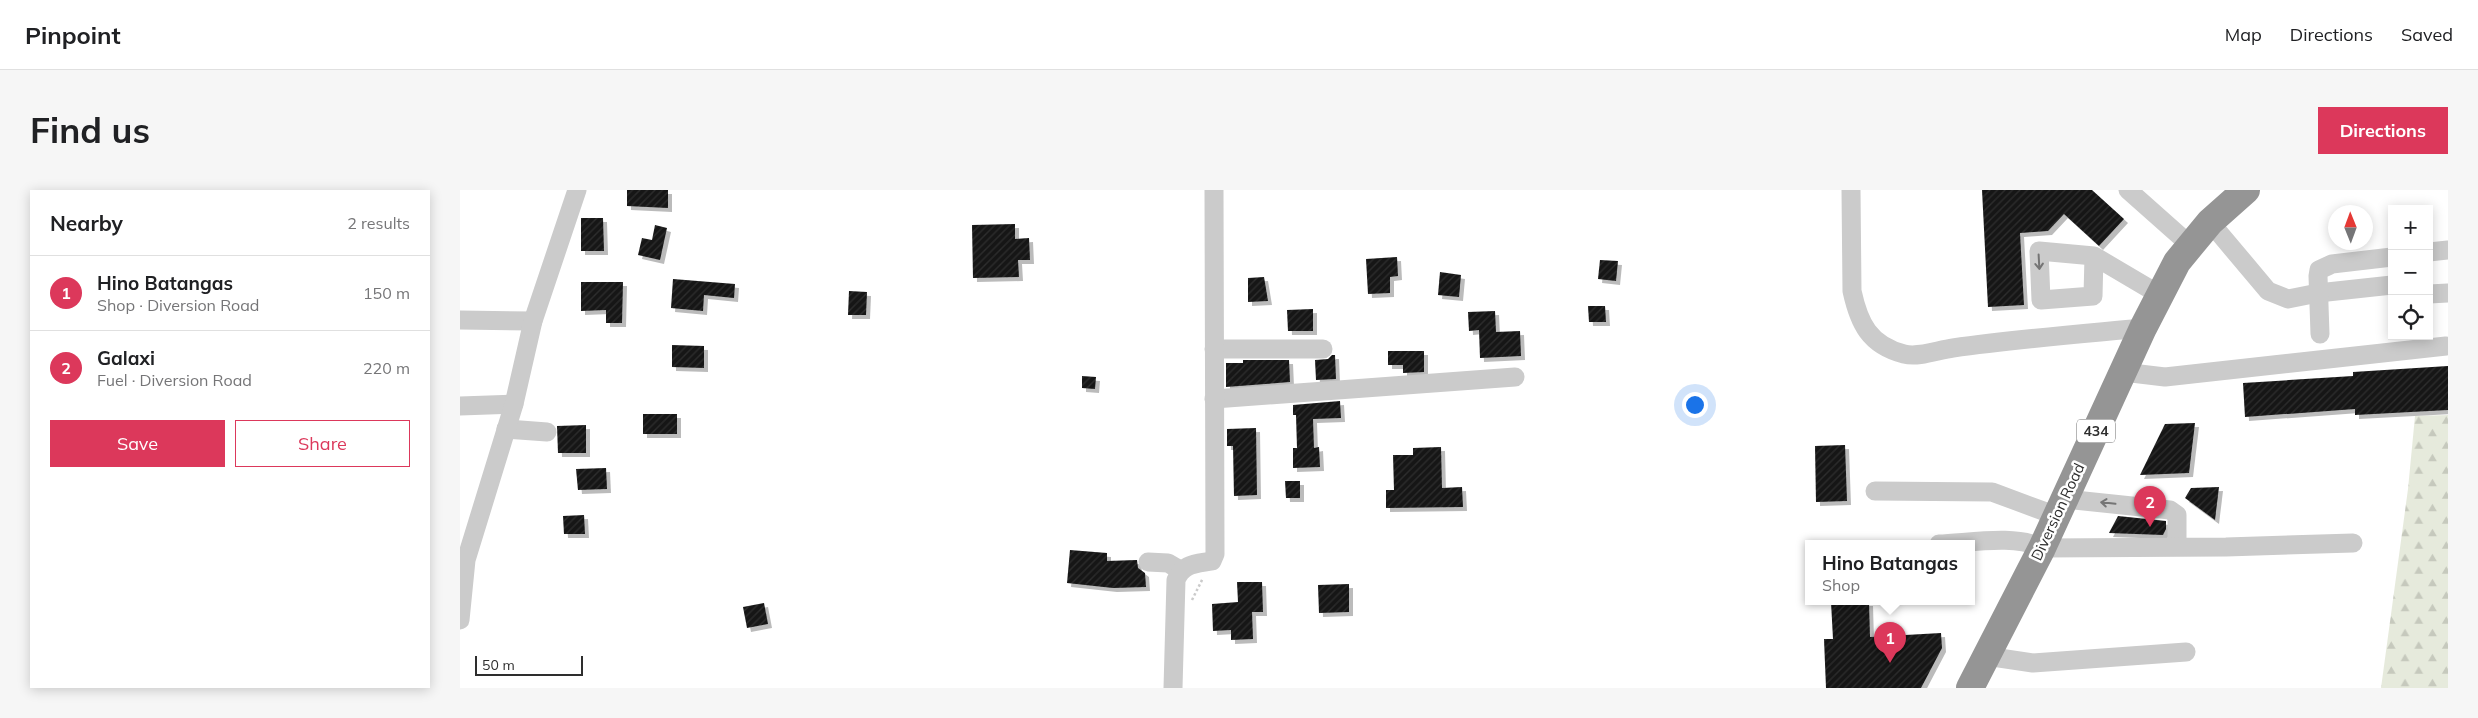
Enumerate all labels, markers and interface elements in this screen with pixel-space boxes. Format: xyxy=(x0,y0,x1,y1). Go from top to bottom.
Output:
text: Pinpoint xyxy=(25,20,121,50)
text: Map xyxy=(2225,23,2262,46)
text: Directions xyxy=(2290,23,2373,46)
text: Saved xyxy=(2401,23,2453,46)
button: Directions xyxy=(2318,107,2448,154)
text: Find us xyxy=(30,108,150,152)
north arrow xyxy=(2328,205,2373,250)
map controls xyxy=(2388,205,2433,340)
button: + xyxy=(2388,205,2433,250)
text: Nearby xyxy=(50,210,123,236)
text: 2 results xyxy=(347,213,410,233)
button: − xyxy=(2388,250,2433,295)
one-way arrow xyxy=(2035,254,2044,270)
text: Hino Batangas xyxy=(97,271,233,295)
text: 1 xyxy=(61,283,71,303)
text: 150 m xyxy=(363,283,410,303)
text: Shop · Diversion Road xyxy=(97,295,259,315)
button: locate xyxy=(2388,295,2433,340)
text: Galaxi xyxy=(97,346,155,370)
text: 2 xyxy=(61,358,71,378)
text: 220 m xyxy=(363,358,410,378)
text: Fuel · Diversion Road xyxy=(97,370,252,390)
your location xyxy=(1682,392,1708,418)
button: Save xyxy=(50,420,225,467)
button: Share xyxy=(235,420,410,467)
road number: 434 xyxy=(2077,420,2115,442)
street label: Diversion Road xyxy=(2027,460,2088,563)
pin: 2 xyxy=(2134,486,2166,527)
one-way arrow xyxy=(2101,498,2117,508)
popup xyxy=(1805,540,1975,605)
text: Hino Batangas xyxy=(1822,551,1958,575)
text: Shop xyxy=(1822,575,1860,595)
pin: 1 xyxy=(1874,622,1906,663)
scale bar xyxy=(475,653,582,676)
text: 50 m xyxy=(482,656,515,674)

